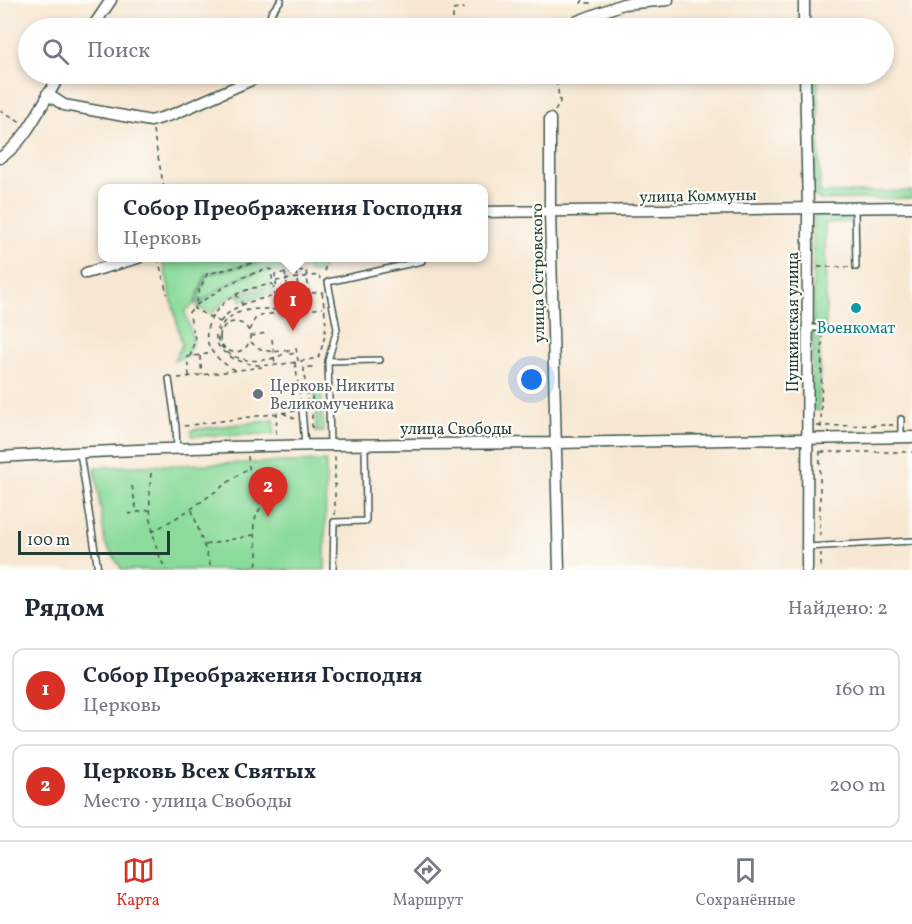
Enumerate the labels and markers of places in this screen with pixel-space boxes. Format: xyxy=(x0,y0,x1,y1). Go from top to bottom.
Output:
pin: 1 xyxy=(274,282,312,331)
marker: Военкомат xyxy=(849,301,863,315)
place label: Военкомат xyxy=(817,318,895,340)
place label: Церковь Никиты Великомученика xyxy=(270,376,395,416)
marker: Церковь Никиты Великомученика xyxy=(251,387,265,401)
pin: 2 xyxy=(248,468,288,517)

